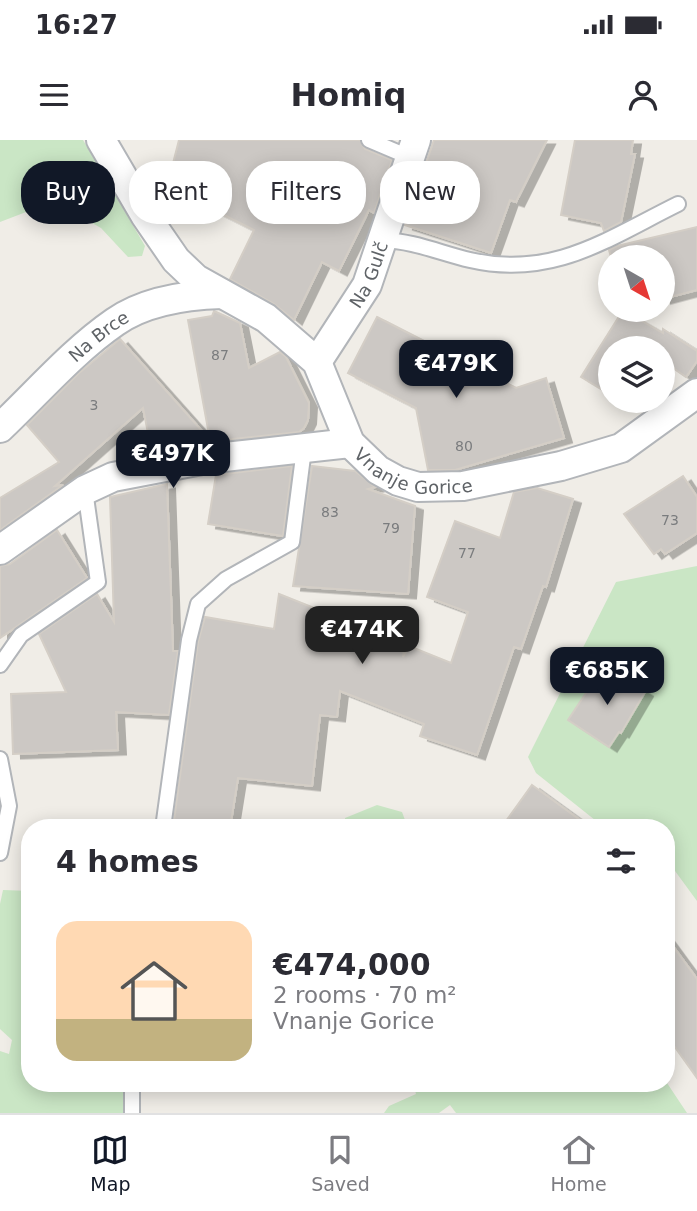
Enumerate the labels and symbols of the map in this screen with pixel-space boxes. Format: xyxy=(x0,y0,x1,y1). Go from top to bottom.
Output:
street label: Na Gulč xyxy=(345,239,391,312)
north arrow xyxy=(598,245,676,322)
street label: Na Brce xyxy=(64,306,132,366)
pin: €479K xyxy=(407,341,505,400)
house number: 87 xyxy=(211,347,229,363)
house number: 3 xyxy=(90,397,98,413)
pin: €497K xyxy=(124,430,222,490)
house number: 80 xyxy=(455,438,473,454)
street label: Vnanje Gorice xyxy=(350,443,474,498)
house number: 83 xyxy=(321,504,339,520)
house number: 73 xyxy=(661,512,679,528)
house number: 79 xyxy=(382,520,400,536)
house number: 77 xyxy=(458,545,476,561)
pin: €474K xyxy=(313,606,411,666)
pin: €685K xyxy=(558,648,656,707)

